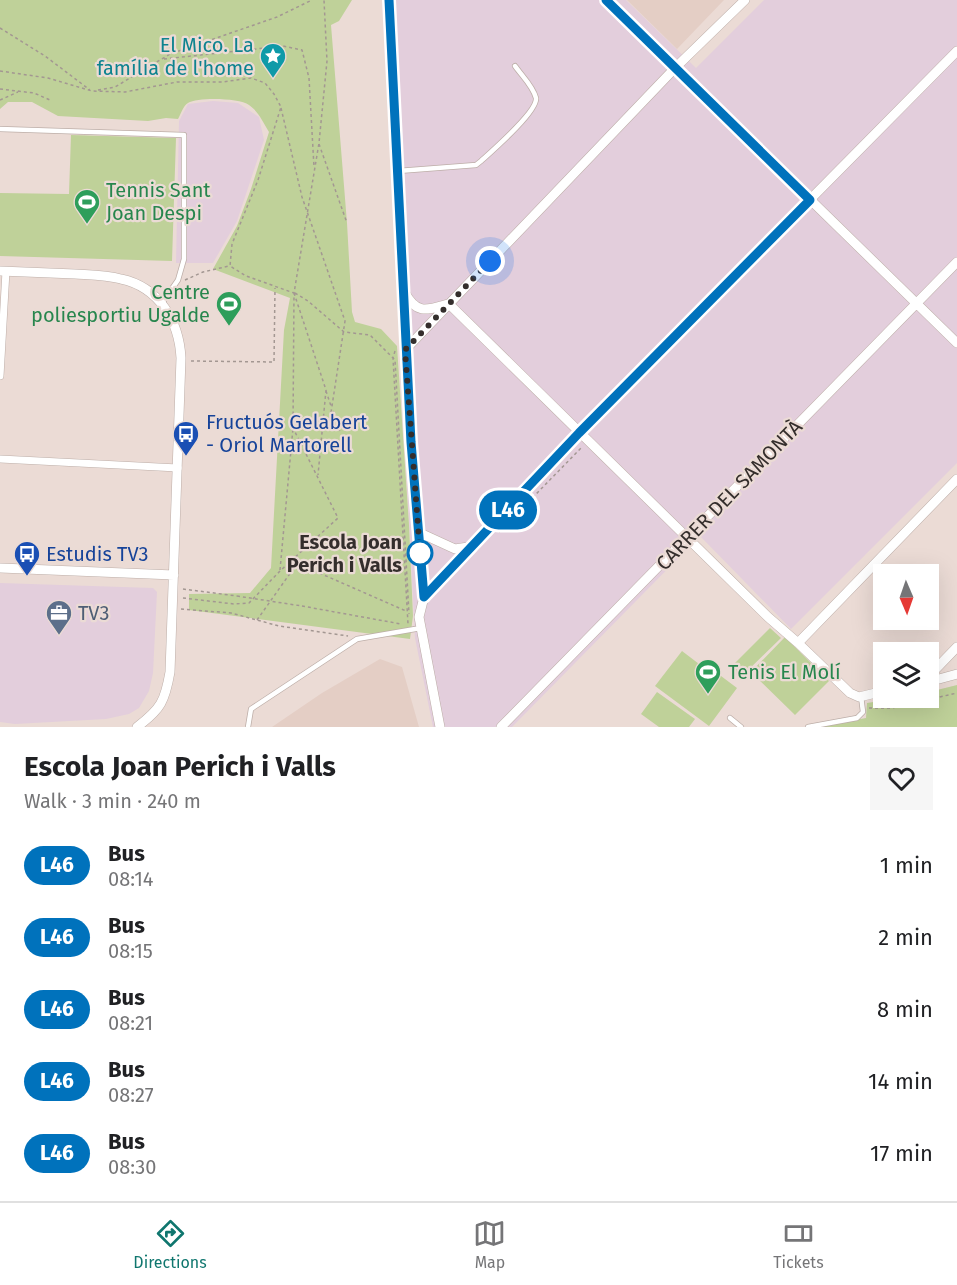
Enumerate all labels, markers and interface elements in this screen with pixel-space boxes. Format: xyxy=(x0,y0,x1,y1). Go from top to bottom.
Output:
place label: El Mico. La família de l'home xyxy=(97,33,254,80)
place icon: El Mico. La família de l'home xyxy=(258,41,288,79)
place label: Tennis Sant Joan Despi xyxy=(106,178,211,225)
sports icon: Tennis Sant Joan Despi xyxy=(72,187,102,225)
your location xyxy=(475,246,505,276)
place label: Centre poliesportiu Ugalde xyxy=(31,280,210,327)
sports icon: Centre poliesportiu Ugalde xyxy=(214,289,244,327)
place label: Fructuós Gelabert - Oriol Martorell xyxy=(206,410,368,457)
street label: CARRER DEL SAMONTÀ xyxy=(651,414,807,575)
bus stop icon: Fructuós Gelabert - Oriol Martorell xyxy=(171,419,201,457)
line badge: L46 xyxy=(474,490,542,530)
text: L46 xyxy=(491,497,525,523)
place label: Escola Joan Perich i Valls xyxy=(287,530,402,577)
bus stop icon: Estudis TV3 xyxy=(12,539,42,577)
marker: Escola Joan Perich i Valls xyxy=(407,540,433,566)
place label: Estudis TV3 xyxy=(46,542,148,566)
north arrow xyxy=(873,564,939,630)
map controls xyxy=(873,564,939,708)
office icon: TV3 xyxy=(44,598,74,636)
place label: TV3 xyxy=(78,601,109,625)
button: layers xyxy=(873,642,939,708)
sports icon: Tenis El Molí xyxy=(693,657,723,695)
place label: Tenis El Molí xyxy=(728,660,841,684)
button: heart xyxy=(870,747,933,810)
text: Escola Joan Perich i Valls xyxy=(24,750,336,783)
text: Walk · 3 min · 240 m xyxy=(24,789,201,813)
text: Bus xyxy=(108,840,145,867)
text: L46 xyxy=(40,852,74,878)
text: 1 min xyxy=(880,852,933,879)
text: 08:14 xyxy=(108,867,153,891)
text: Bus xyxy=(108,912,145,939)
text: L46 xyxy=(40,924,74,950)
text: 2 min xyxy=(878,924,933,951)
text: 08:15 xyxy=(108,939,153,963)
text: Bus xyxy=(108,984,145,1011)
text: L46 xyxy=(40,996,74,1022)
text: 8 min xyxy=(877,996,933,1023)
text: 08:21 xyxy=(108,1011,153,1035)
text: Bus xyxy=(108,1056,145,1083)
text: L46 xyxy=(40,1068,74,1094)
text: 14 min xyxy=(868,1068,933,1095)
text: 08:27 xyxy=(108,1083,154,1107)
text: Bus xyxy=(108,1128,145,1155)
text: L46 xyxy=(40,1140,74,1166)
text: 17 min xyxy=(870,1140,933,1167)
text: 08:30 xyxy=(108,1155,156,1179)
tab: Directions xyxy=(133,1217,207,1272)
tab: Map xyxy=(473,1217,506,1272)
tab: Tickets xyxy=(773,1217,824,1272)

